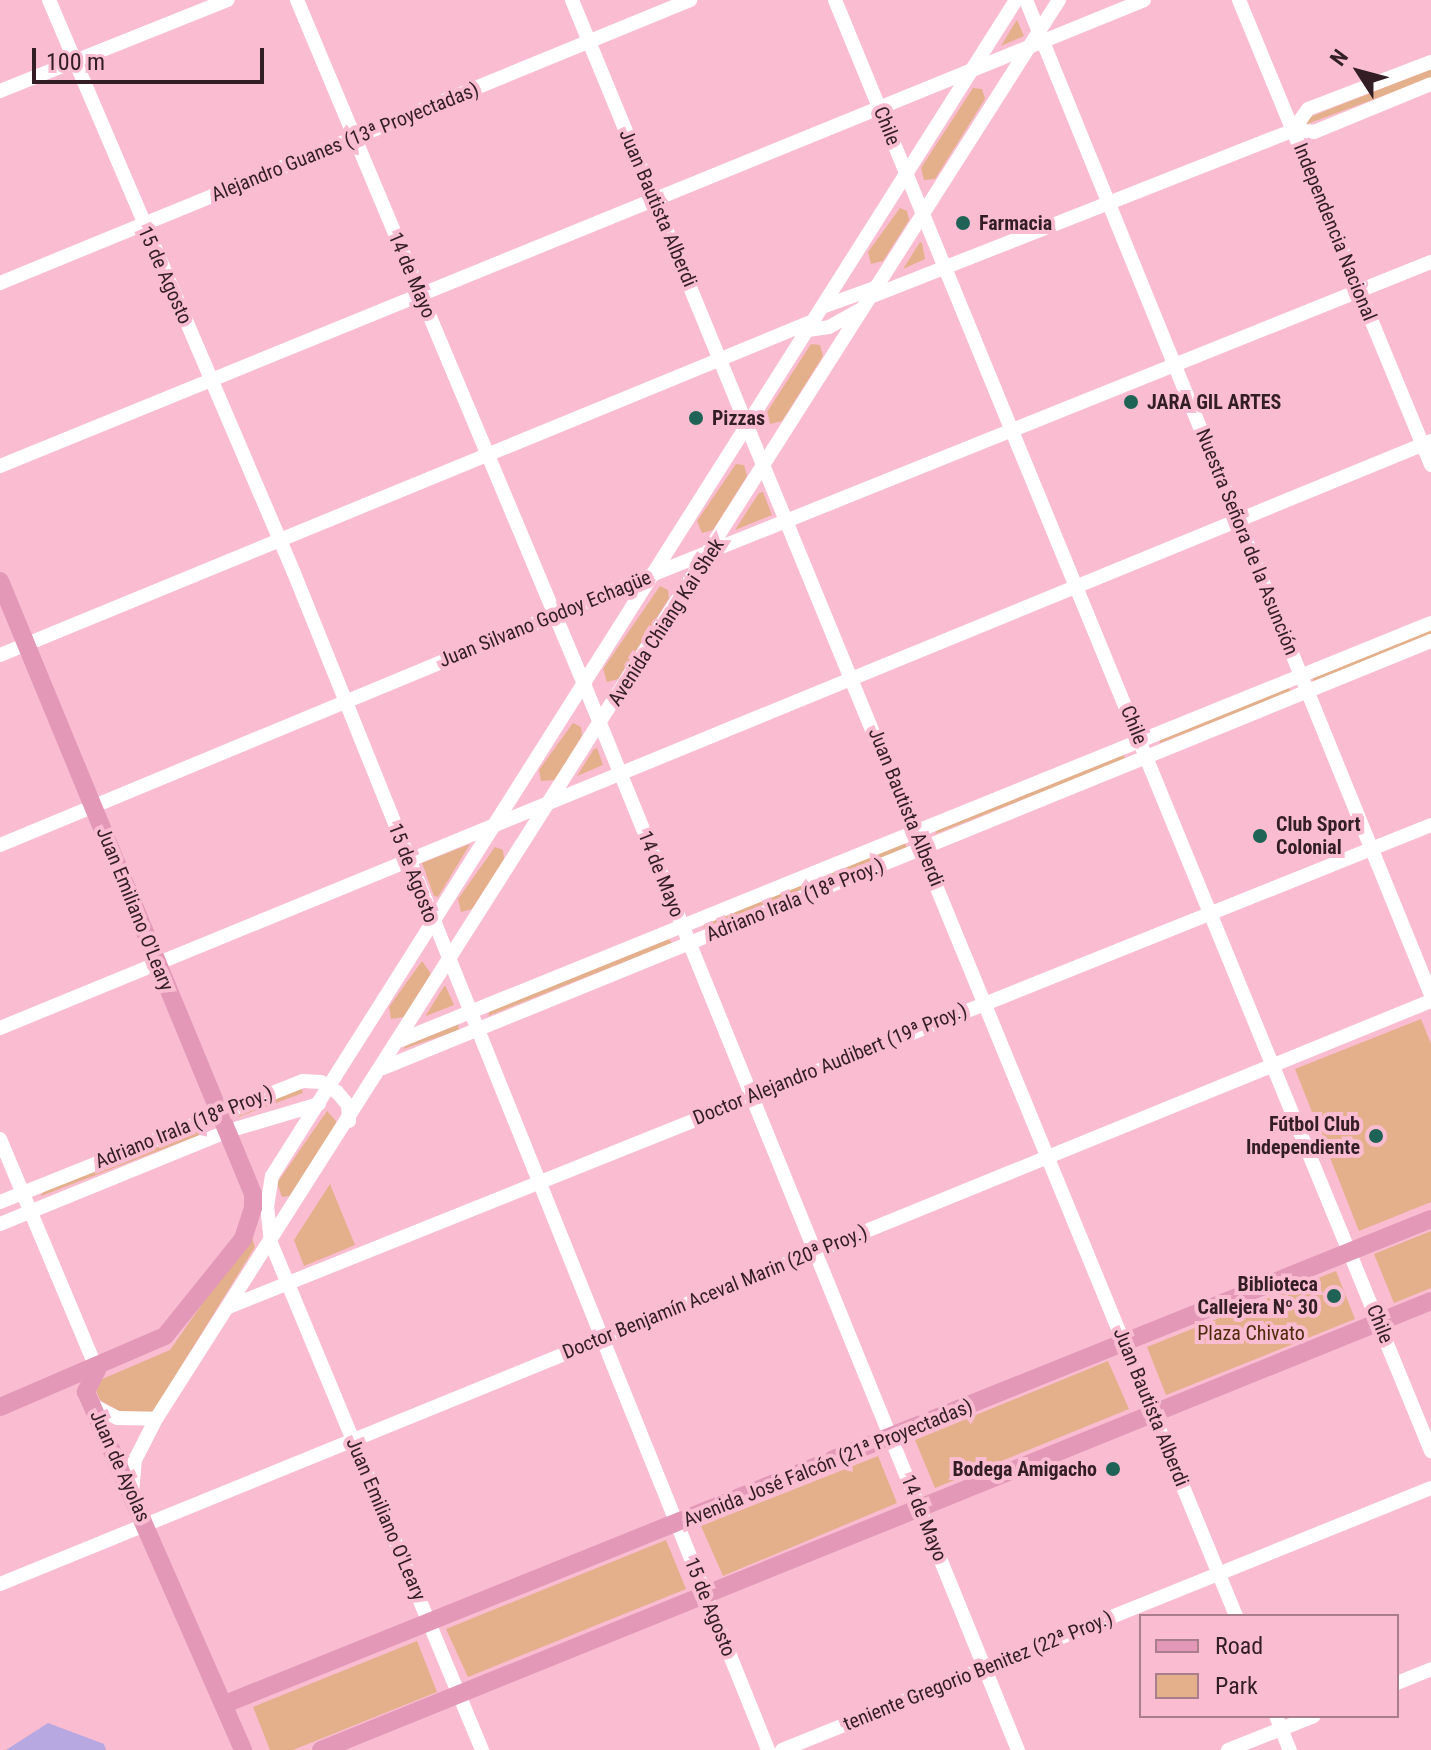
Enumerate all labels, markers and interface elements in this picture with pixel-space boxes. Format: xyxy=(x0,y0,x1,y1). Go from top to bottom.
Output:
scale bar xyxy=(36,32,268,82)
north arrow xyxy=(1319,32,1399,112)
text: N xyxy=(1325,45,1353,70)
text: 100 m xyxy=(46,48,105,76)
street label: Alejandro Guanes (13ª Proyectadas) xyxy=(208,77,482,207)
street label: Chile xyxy=(868,103,906,149)
street label: Juan Bautista Alberdi xyxy=(614,126,702,290)
street label: Independencia Nacional xyxy=(1288,140,1382,324)
place label: Farmacia xyxy=(979,211,1052,235)
marker: Farmacia xyxy=(954,214,972,232)
street label: 15 de Agosto xyxy=(133,222,197,328)
street label: 14 de Mayo xyxy=(383,228,441,322)
place label: JARA GIL ARTES xyxy=(1147,390,1281,414)
marker: JARA GIL ARTES xyxy=(1122,393,1140,411)
place label: Pizzas xyxy=(712,406,765,430)
marker: Pizzas xyxy=(687,409,705,427)
street label: Nuestra Señora de la Asunción xyxy=(1191,425,1303,659)
street label: Avenida Chiang Kai Shek xyxy=(603,534,729,710)
street label: Juan Silvano Godoy Echagüe xyxy=(435,565,655,673)
street label: Chile xyxy=(1115,702,1153,748)
street label: Juan Bautista Alberdi xyxy=(863,724,949,890)
place label: Club Sport Colonial xyxy=(1276,812,1361,859)
street label: 15 de Agosto xyxy=(383,820,443,926)
street label: Juan Emiliano O'Leary xyxy=(91,824,179,994)
street label: 14 de Mayo xyxy=(633,827,689,921)
marker: Club Sport Colonial xyxy=(1251,827,1269,845)
street label: Adriano Irala (18ª Proy.) xyxy=(703,853,887,947)
street label: Doctor Alejandro Audibert (19ª Proy.) xyxy=(690,998,970,1130)
street label: Adriano Irala (18ª Proy.) xyxy=(92,1080,276,1174)
place label: Fútbol Club Independiente xyxy=(1246,1112,1360,1159)
marker: Fútbol Club Independiente xyxy=(1367,1127,1385,1145)
street label: Doctor Benjamín Aceval Marin (20ª Proy.) xyxy=(559,1220,871,1364)
place label: Biblioteca Callejera Nº 30 xyxy=(1198,1272,1318,1319)
marker: Biblioteca Callejera Nº 30 xyxy=(1325,1287,1343,1305)
street label: Chile xyxy=(1361,1301,1399,1347)
park label: Plaza Chivato xyxy=(1197,1321,1305,1345)
street label: Juan Bautista Alberdi xyxy=(1108,1324,1194,1490)
street label: Avenida José Falcón (21ª Proyectadas) xyxy=(680,1394,976,1532)
street label: Juan de Ayolas xyxy=(85,1406,155,1526)
street label: Juan Emiliano O'Leary xyxy=(341,1434,431,1604)
place label: Bodega Amigacho xyxy=(952,1457,1097,1481)
marker: Bodega Amigacho xyxy=(1104,1460,1122,1478)
street label: 14 de Mayo xyxy=(896,1471,952,1565)
street label: 15 de Agosto xyxy=(679,1554,741,1660)
street label: teniente Gregorio Benitez (22ª Proy.) xyxy=(840,1606,1116,1736)
legend xyxy=(1139,1614,1399,1718)
text: Road xyxy=(1215,1632,1263,1660)
text: Park xyxy=(1215,1672,1258,1700)

